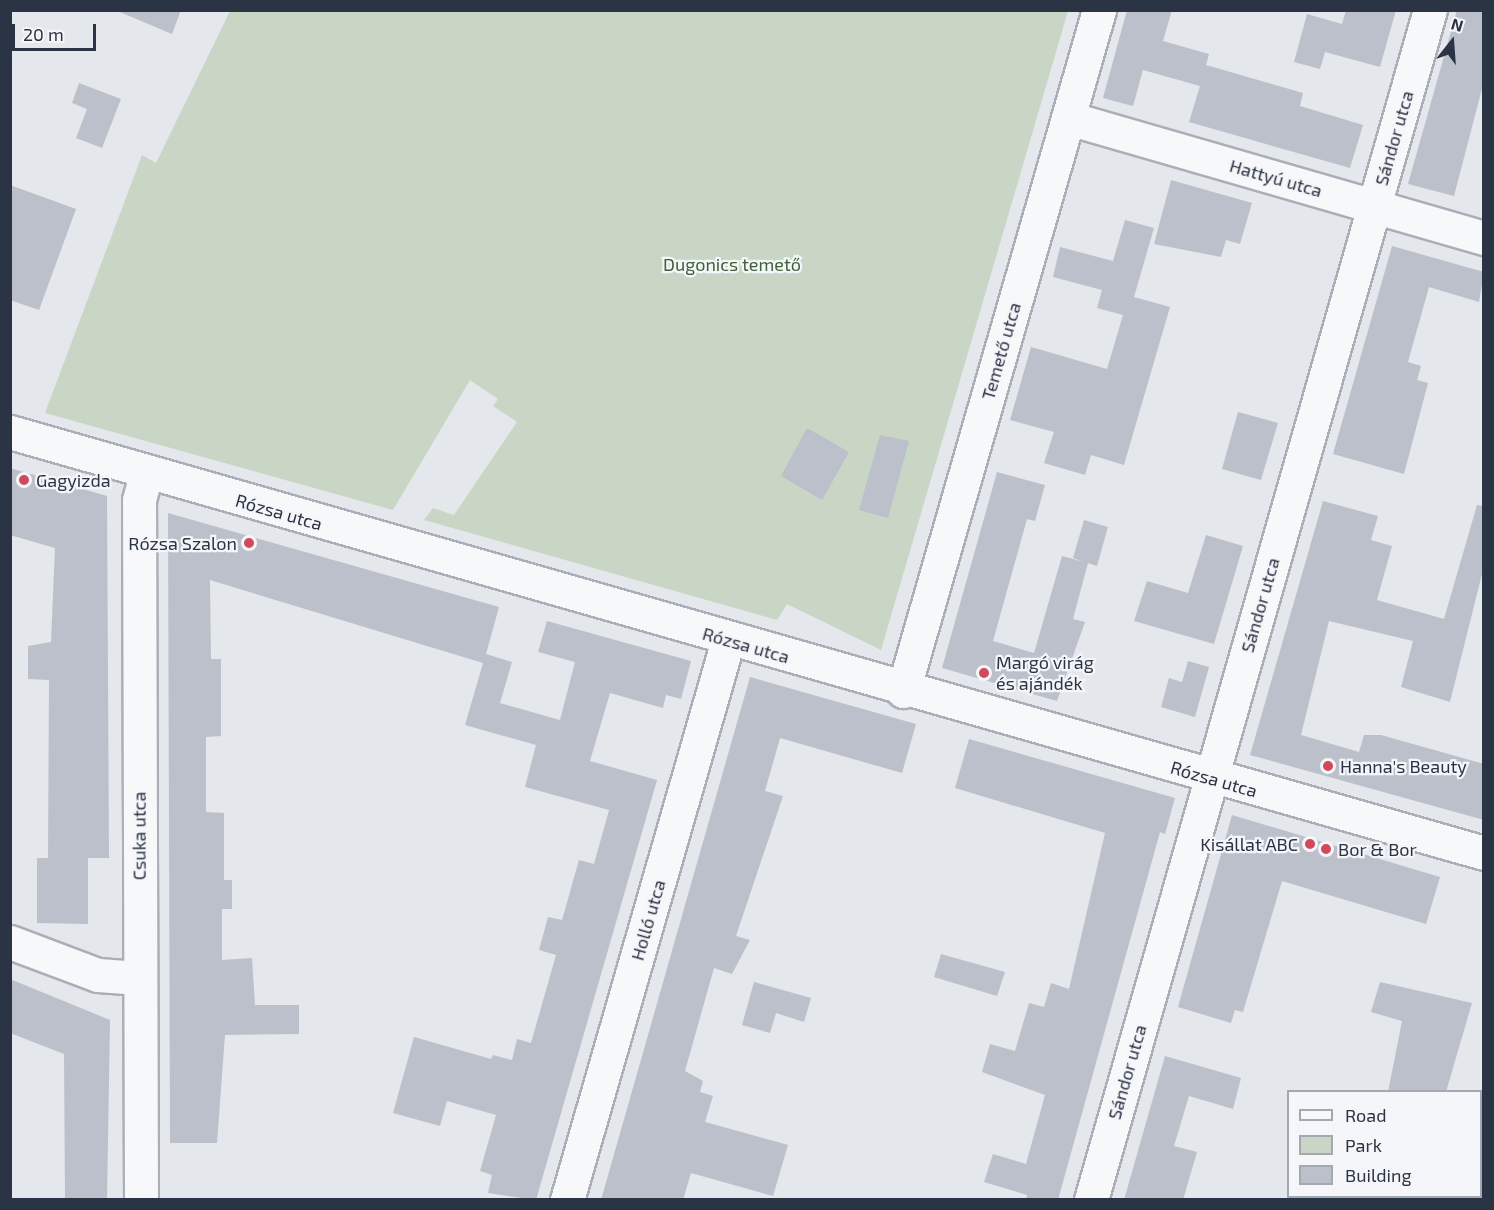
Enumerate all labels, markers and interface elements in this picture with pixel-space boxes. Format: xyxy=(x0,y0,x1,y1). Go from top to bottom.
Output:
scale bar xyxy=(15,12,99,50)
north arrow xyxy=(1422,12,1482,72)
text: N xyxy=(1449,14,1466,35)
text: 20 m xyxy=(23,23,64,45)
street label: Sándor utca xyxy=(1370,88,1418,188)
street label: Hattyú utca xyxy=(1227,154,1325,202)
park label: Dugonics temető xyxy=(663,253,801,275)
street label: Temető utca xyxy=(977,300,1025,402)
place label: Gagyizda xyxy=(36,469,111,491)
marker: Gagyizda xyxy=(17,473,31,487)
street label: Rózsa utca xyxy=(233,489,325,535)
place label: Rózsa Szalon xyxy=(128,532,237,554)
marker: Rózsa Szalon xyxy=(242,536,256,550)
street label: Sándor utca xyxy=(1236,555,1284,655)
street label: Rózsa utca xyxy=(700,622,792,668)
place label: Margó virág és ajándék xyxy=(996,652,1094,694)
marker: Margó virág és ajándék xyxy=(977,666,991,680)
place label: Hanna's Beauty xyxy=(1340,755,1467,777)
street label: Rózsa utca xyxy=(1168,756,1260,802)
marker: Hanna's Beauty xyxy=(1321,759,1335,773)
street label: Csuka utca xyxy=(128,792,150,880)
place label: Kisállat ABC xyxy=(1200,833,1298,855)
marker: Kisállat ABC xyxy=(1303,837,1317,851)
place label: Bor & Bor xyxy=(1338,838,1417,860)
marker: Bor & Bor xyxy=(1319,842,1333,856)
street label: Holló utca xyxy=(626,877,670,963)
street label: Sándor utca xyxy=(1103,1022,1151,1122)
legend xyxy=(1287,1090,1482,1198)
text: Road xyxy=(1345,1104,1386,1126)
text: Park xyxy=(1345,1134,1382,1156)
text: Building xyxy=(1345,1164,1412,1186)

